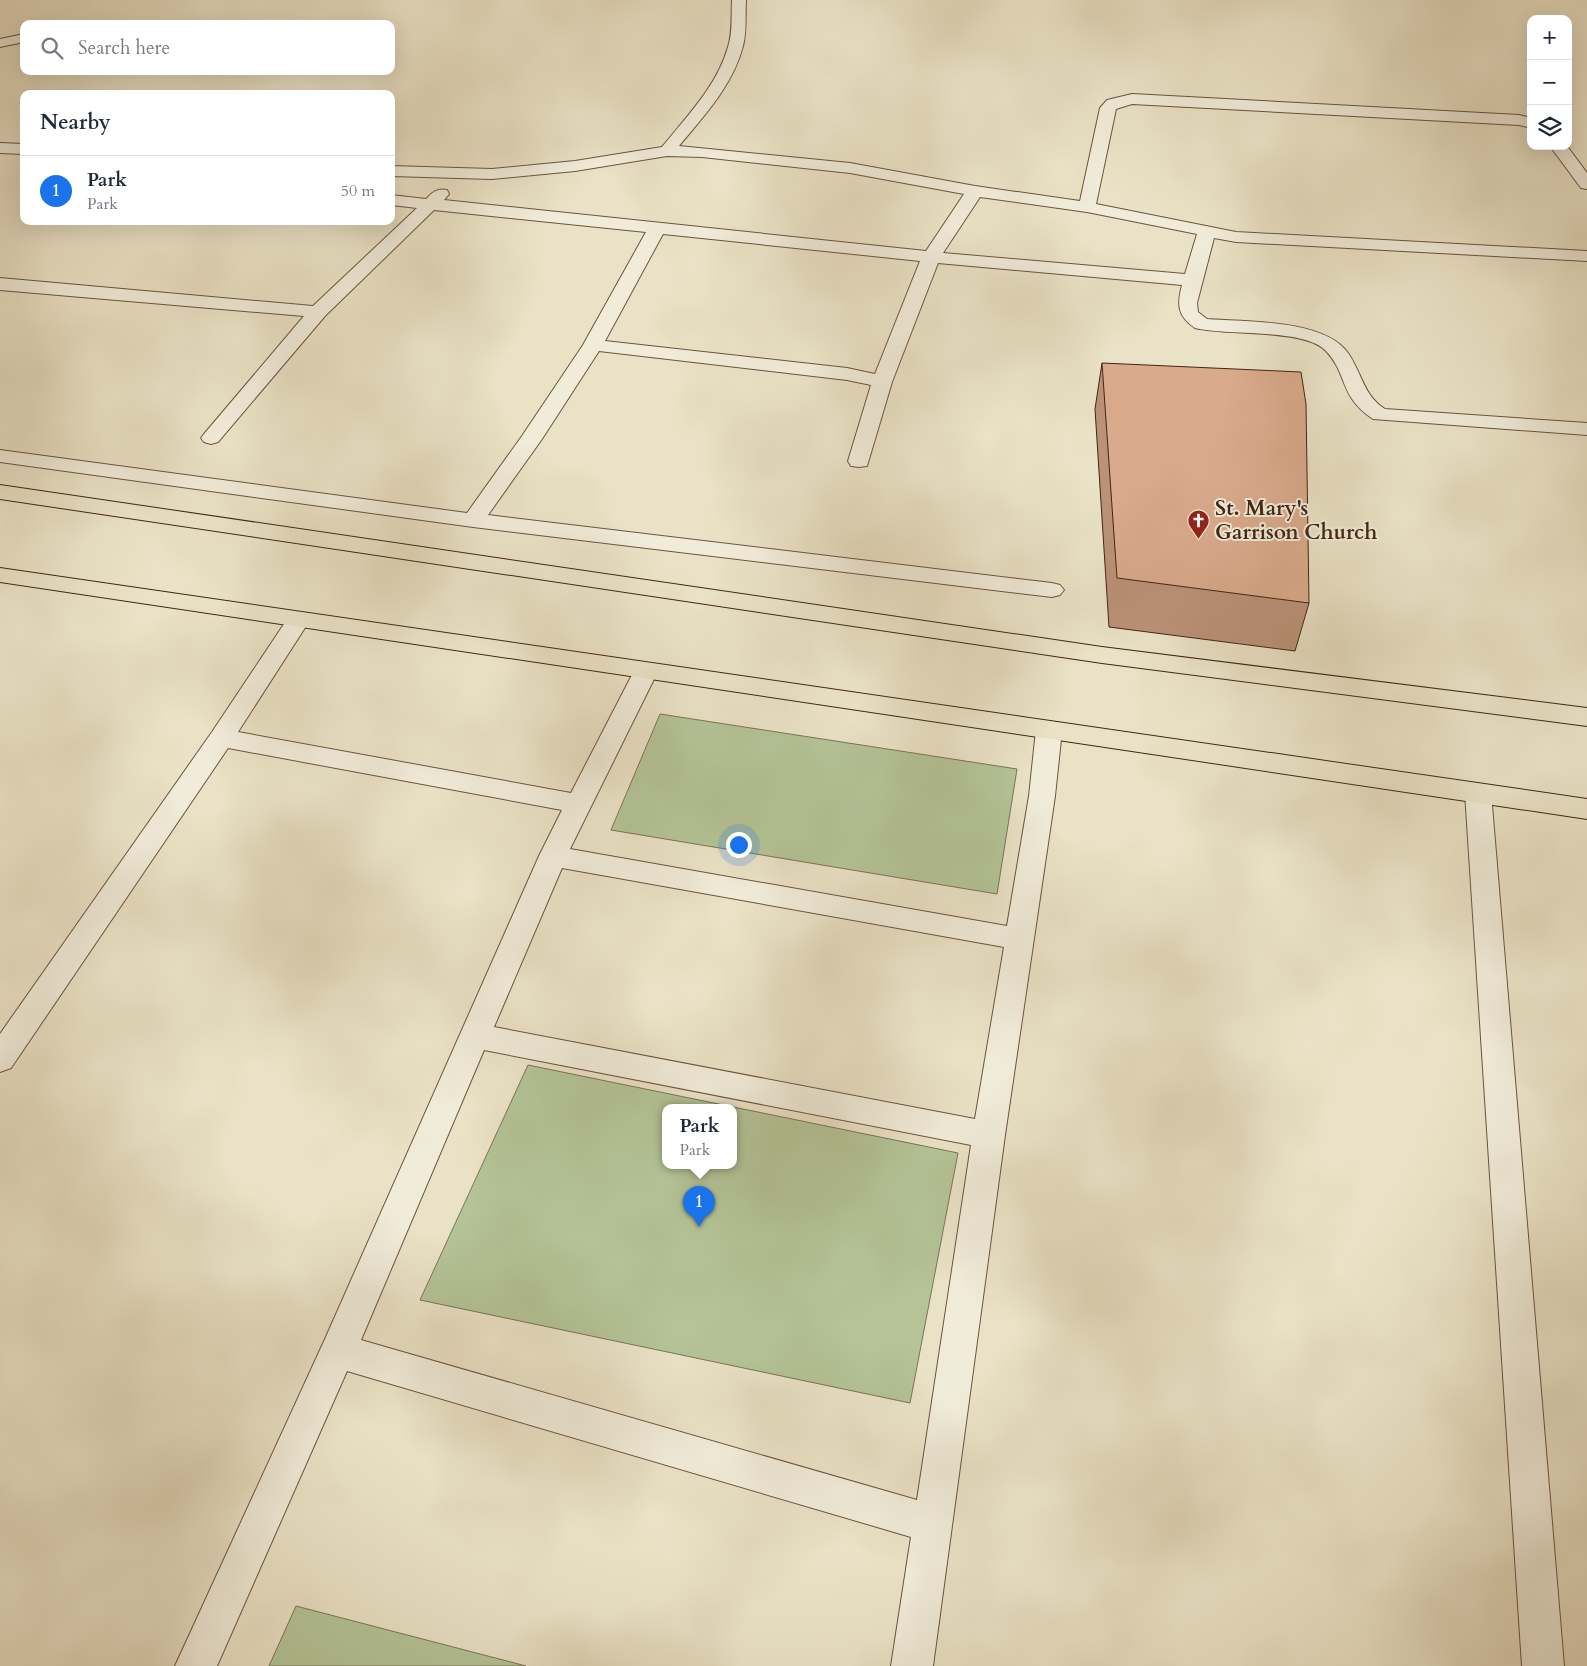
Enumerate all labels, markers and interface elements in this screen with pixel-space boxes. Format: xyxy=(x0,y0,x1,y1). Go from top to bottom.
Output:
map controls xyxy=(1527,15,1572,150)
button: + xyxy=(1527,15,1572,60)
search box xyxy=(20,20,395,75)
icon: search xyxy=(38,34,66,62)
text: Search here xyxy=(78,35,170,61)
button: − xyxy=(1527,60,1572,105)
button: layers xyxy=(1527,105,1572,150)
text: Nearby xyxy=(40,108,111,137)
text: Park xyxy=(87,167,127,193)
text: 1 xyxy=(52,180,60,202)
text: 50 m xyxy=(341,180,375,202)
text: Park xyxy=(87,193,118,215)
place label: St. Mary's Garrison Church xyxy=(1215,494,1377,547)
church icon: St. Mary's Garrison Church xyxy=(1187,508,1211,539)
your location xyxy=(726,832,752,858)
popup xyxy=(662,1104,737,1169)
text: Park xyxy=(679,1113,720,1139)
text: Park xyxy=(679,1139,710,1161)
pin: 1 xyxy=(683,1186,715,1227)

